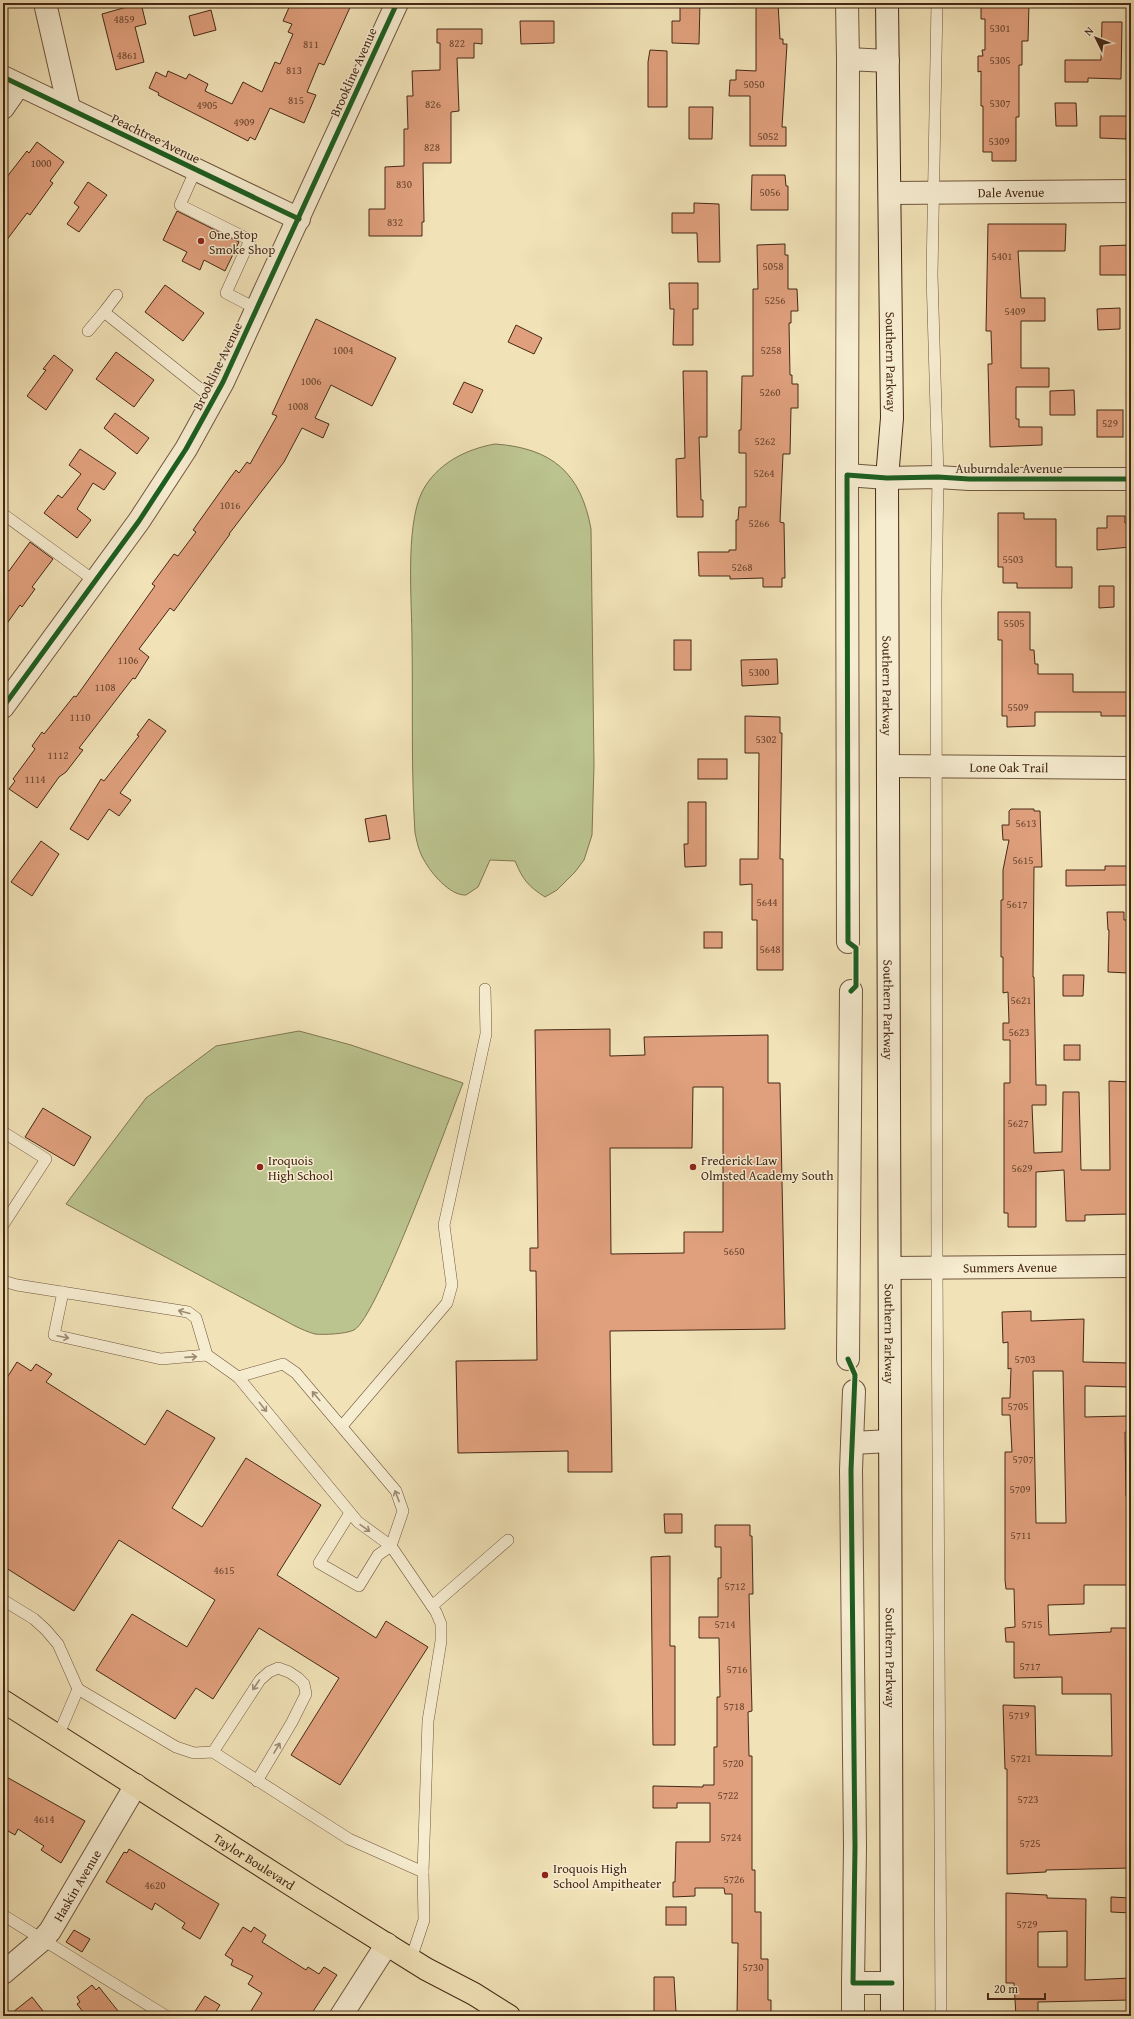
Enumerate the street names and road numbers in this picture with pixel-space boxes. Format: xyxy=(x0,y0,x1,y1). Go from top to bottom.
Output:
street label: Brookline Avenue xyxy=(325,25,382,120)
street label: Peachtree Avenue xyxy=(108,109,203,168)
street label: Dale Avenue xyxy=(978,183,1044,202)
street label: Southern Parkway xyxy=(881,312,901,413)
street label: Brookline Avenue xyxy=(188,319,247,413)
street label: Auburndale Avenue xyxy=(956,459,1062,478)
street label: Southern Parkway xyxy=(878,636,897,737)
street label: Lone Oak Trail xyxy=(970,758,1049,777)
street label: Southern Parkway xyxy=(879,960,898,1061)
street label: Summers Avenue xyxy=(963,1258,1057,1277)
street label: Southern Parkway xyxy=(880,1284,899,1385)
street label: Southern Parkway xyxy=(881,1608,900,1709)
street label: Taylor Boulevard xyxy=(210,1828,299,1895)
street label: Haskin Avenue xyxy=(49,1846,106,1925)

